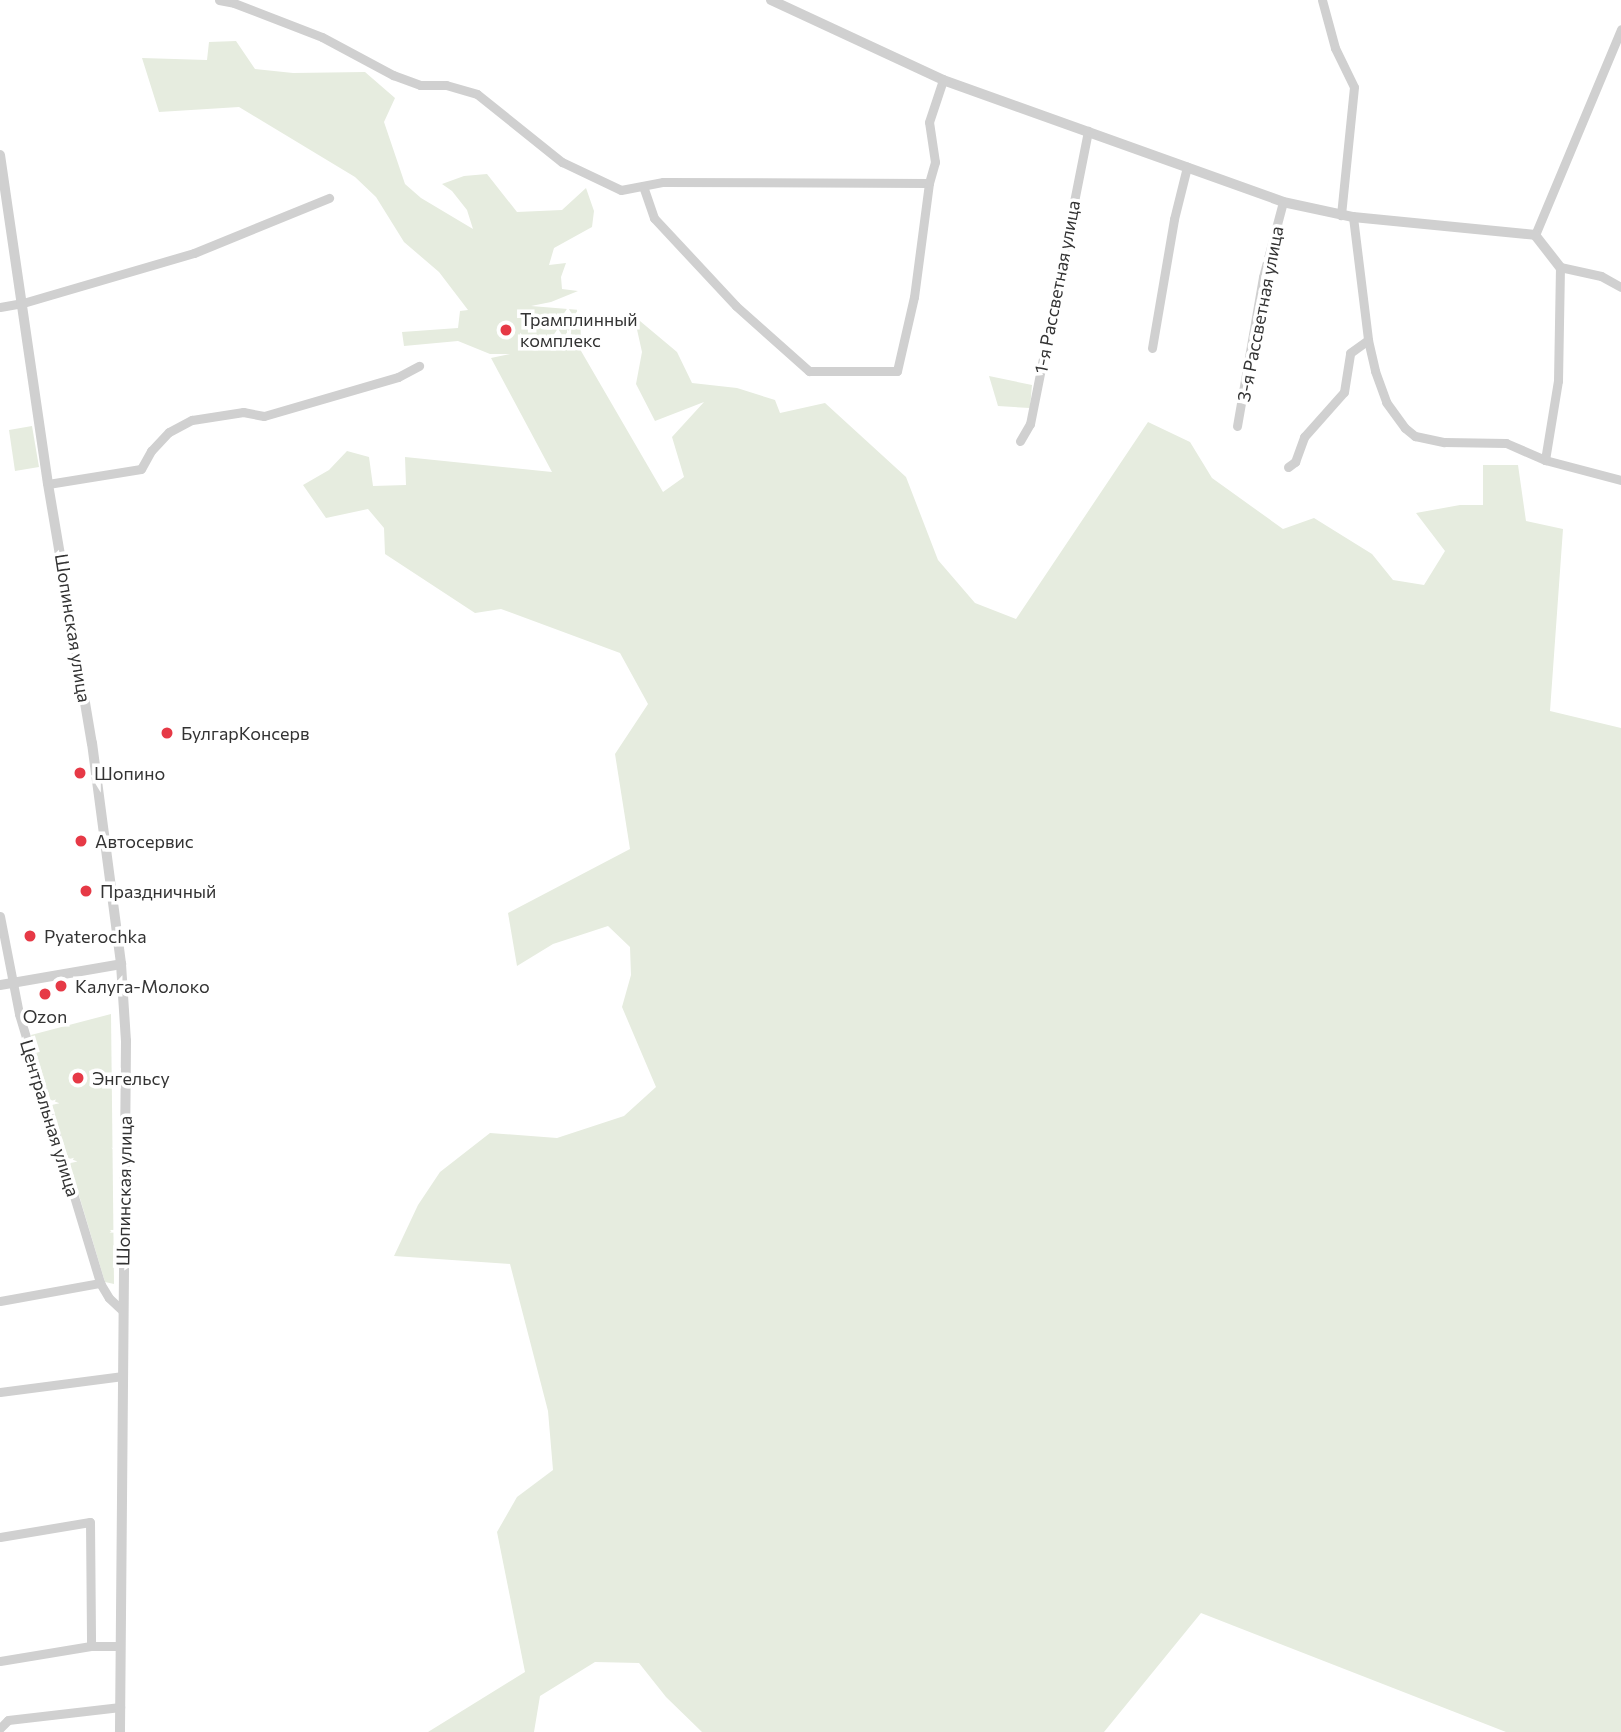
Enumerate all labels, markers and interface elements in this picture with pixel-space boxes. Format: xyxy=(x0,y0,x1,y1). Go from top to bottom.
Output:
street label: 1-я Рассветная улица xyxy=(1030,199,1084,375)
street label: 3-я Рассветная улица xyxy=(1232,224,1288,404)
place label: Трамплинный комплекс xyxy=(520,309,638,352)
marker: Трамплинный комплекс xyxy=(498,322,514,338)
street label: Шопинская улица xyxy=(51,552,95,704)
place label: БулгарКонсерв xyxy=(181,722,310,744)
marker: БулгарКонсерв xyxy=(159,725,175,741)
place label: Шопино xyxy=(94,762,165,784)
marker: Шопино xyxy=(72,765,88,781)
place label: Автосервис xyxy=(95,830,194,852)
marker: Автосервис xyxy=(73,833,89,849)
place label: Праздничный xyxy=(100,880,216,902)
marker: Праздничный xyxy=(78,883,94,899)
place label: Pyaterochka xyxy=(44,925,147,947)
marker: Pyaterochka xyxy=(22,928,38,944)
place label: Калуга-Молоко xyxy=(75,975,210,997)
marker: Калуга-Молоко xyxy=(53,978,69,994)
marker: Ozon xyxy=(37,986,53,1002)
place label: Ozon xyxy=(23,1005,67,1027)
street label: Центральная улица xyxy=(16,1037,84,1199)
place label: Энгельсу xyxy=(92,1067,170,1089)
marker: Энгельсу xyxy=(70,1070,86,1086)
street label: Шопинская улица xyxy=(112,1116,136,1266)

